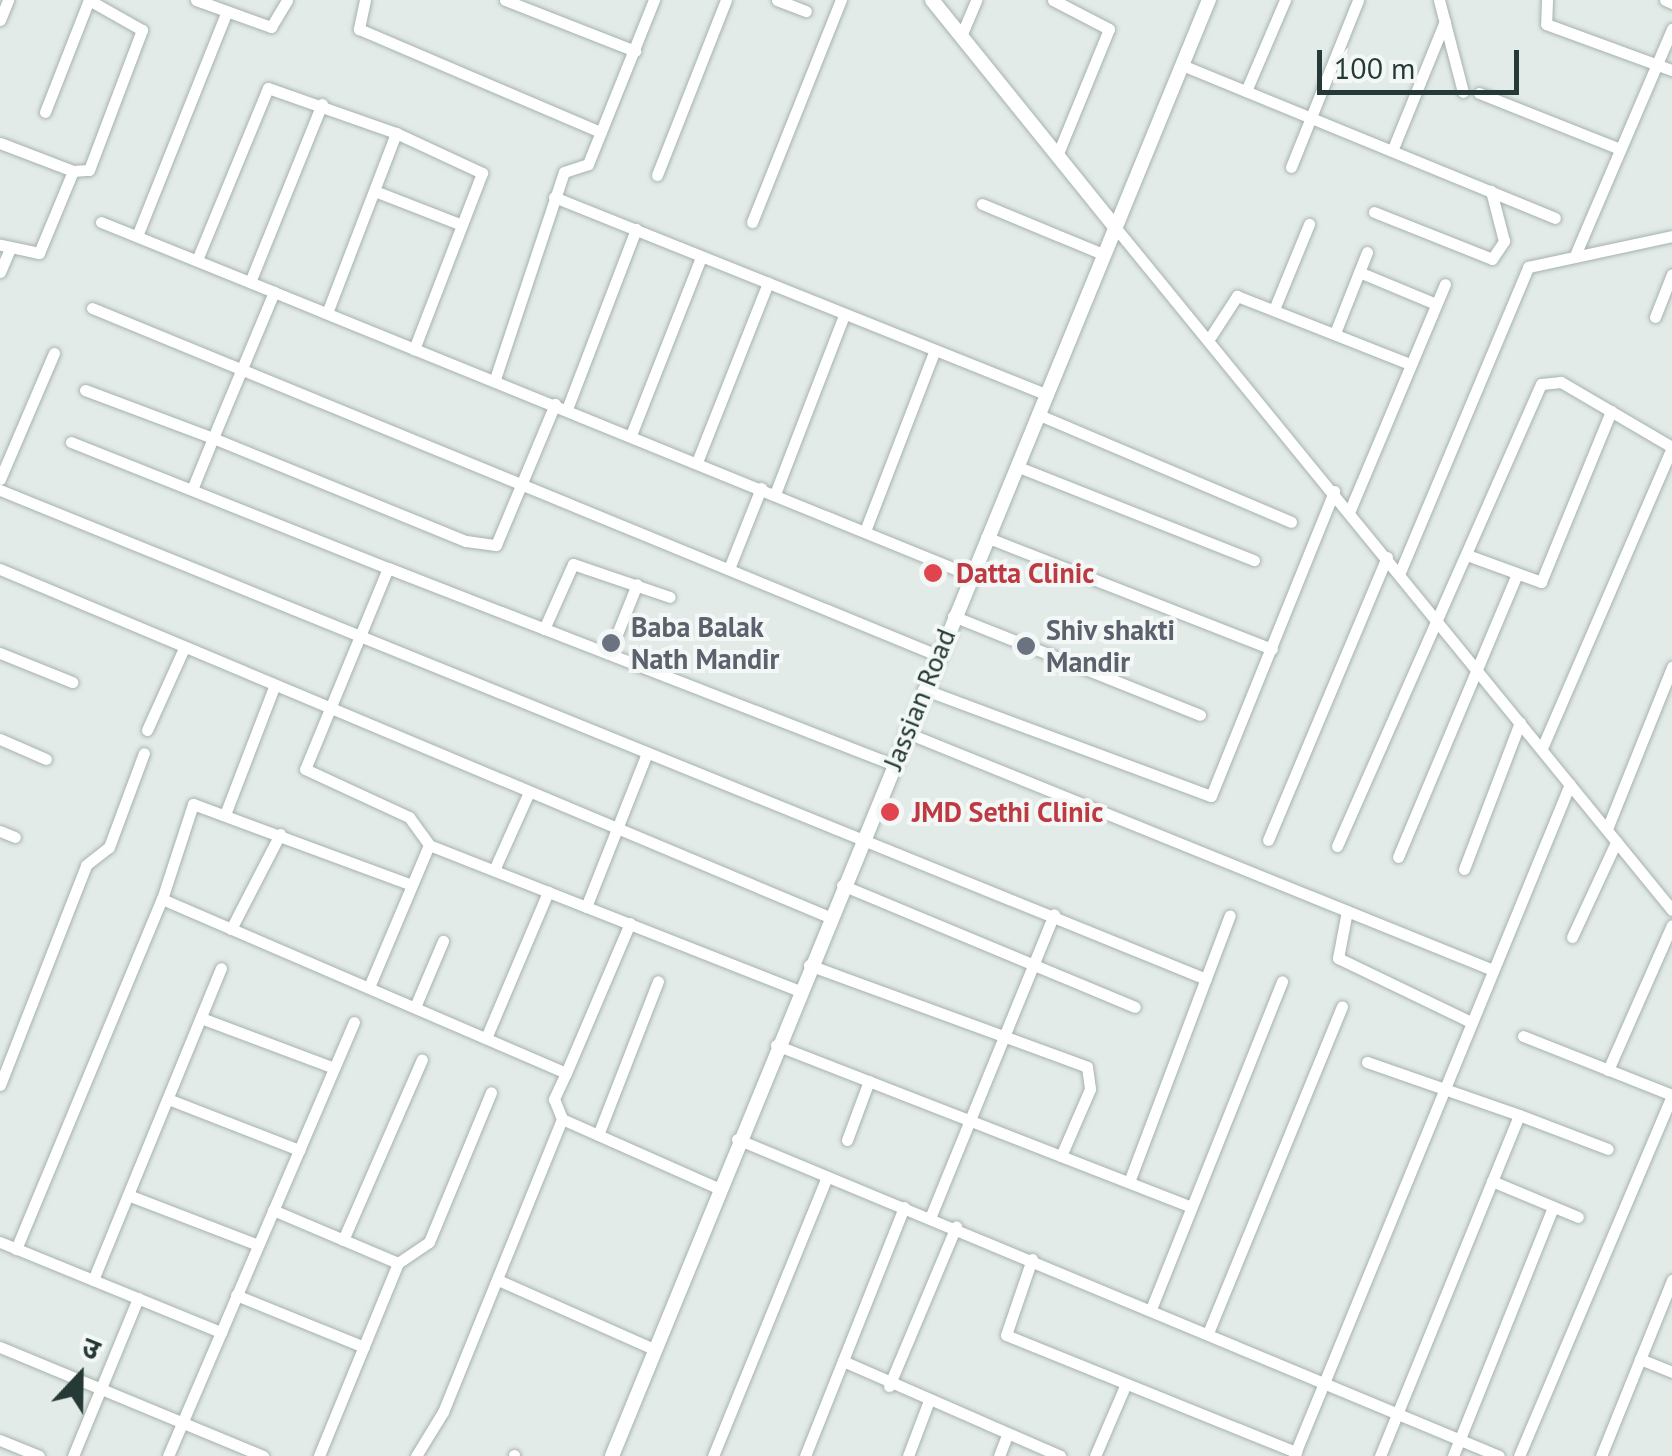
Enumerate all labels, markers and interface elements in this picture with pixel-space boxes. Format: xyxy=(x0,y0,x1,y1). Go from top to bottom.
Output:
scale bar xyxy=(1322,30,1524,92)
text: 100 m xyxy=(1334,48,1415,87)
place label: Datta Clinic xyxy=(956,556,1095,590)
marker: Datta Clinic xyxy=(920,560,946,586)
place label: Baba Balak Nath Mandir xyxy=(631,610,779,676)
place label: Shiv shakti Mandir xyxy=(1046,613,1176,679)
street label: Jassian Road xyxy=(876,624,962,774)
marker: Baba Balak Nath Mandir xyxy=(600,632,622,654)
marker: Shiv shakti Mandir xyxy=(1015,635,1037,657)
place label: JMD Sethi Clinic xyxy=(912,795,1104,829)
marker: JMD Sethi Clinic xyxy=(877,799,903,825)
north arrow xyxy=(30,1326,130,1426)
text: उ xyxy=(77,1327,106,1368)

